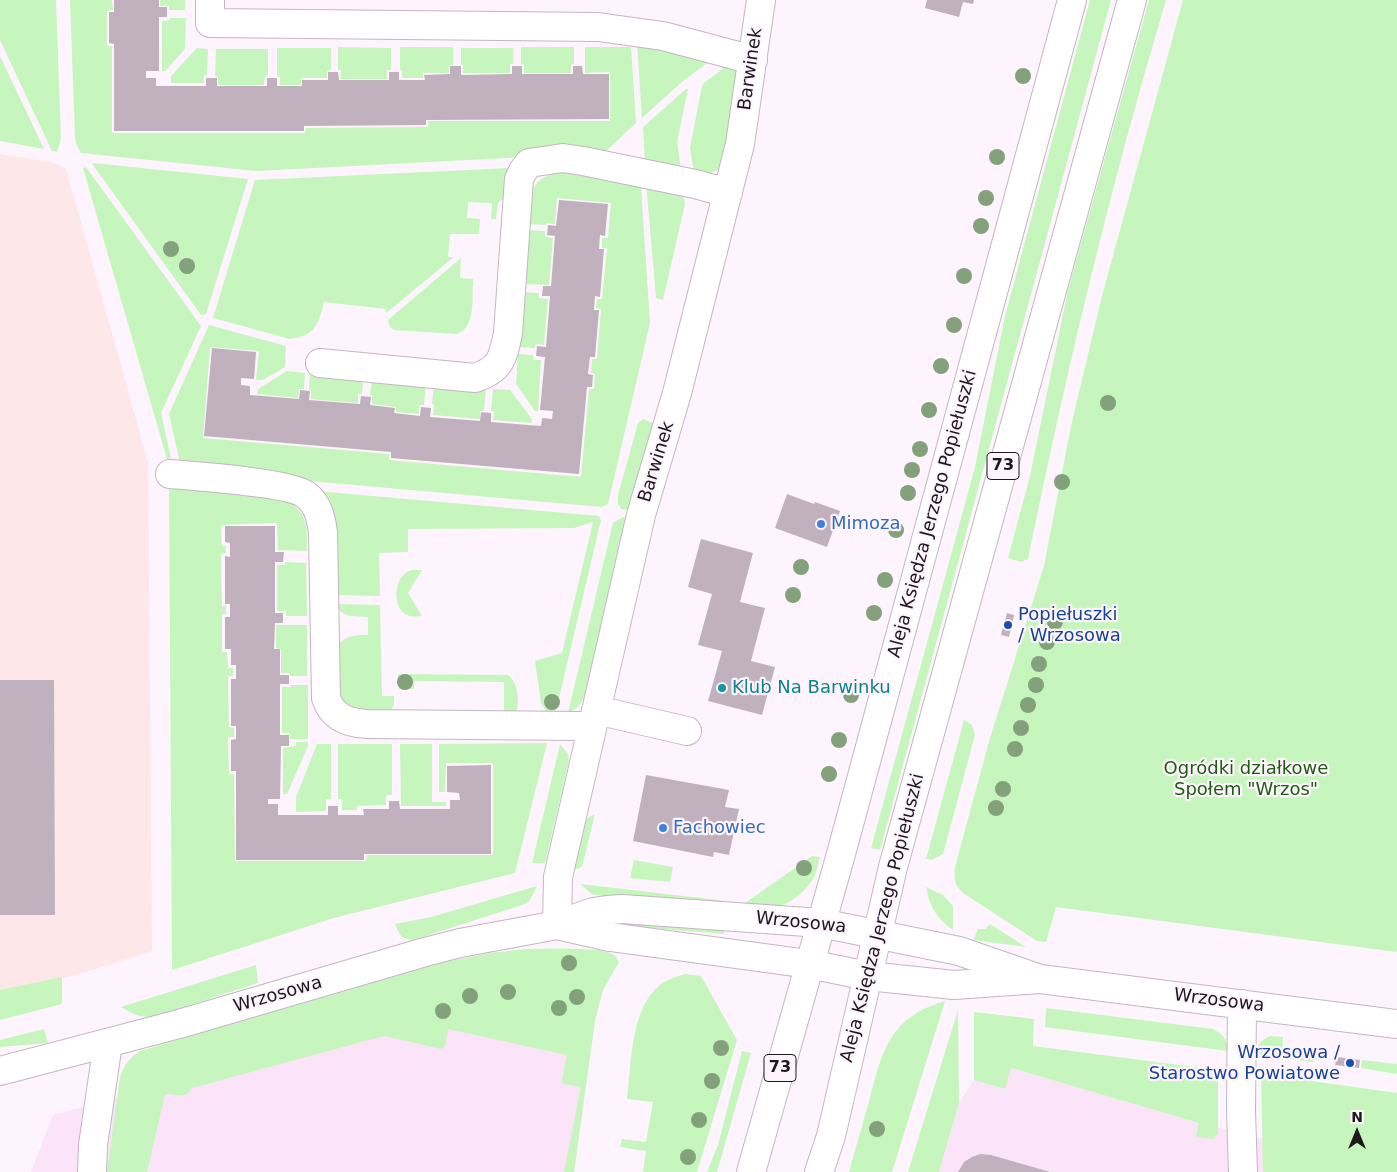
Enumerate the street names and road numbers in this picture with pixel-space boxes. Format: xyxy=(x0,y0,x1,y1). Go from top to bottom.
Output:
street label: Barwinek xyxy=(735,26,767,112)
street label: Aleja Księdza Jerzego Popiełuszki xyxy=(884,368,982,660)
street label: Barwinek xyxy=(634,419,680,505)
road number: 73 xyxy=(987,452,1019,480)
street label: Aleja Księdza Jerzego Popiełuszki xyxy=(837,771,929,1065)
street label: Wrzosowa xyxy=(755,908,847,938)
street label: Wrzosowa xyxy=(231,972,325,1018)
street label: Wrzosowa xyxy=(1173,985,1265,1017)
road number: 73 xyxy=(764,1054,796,1082)

